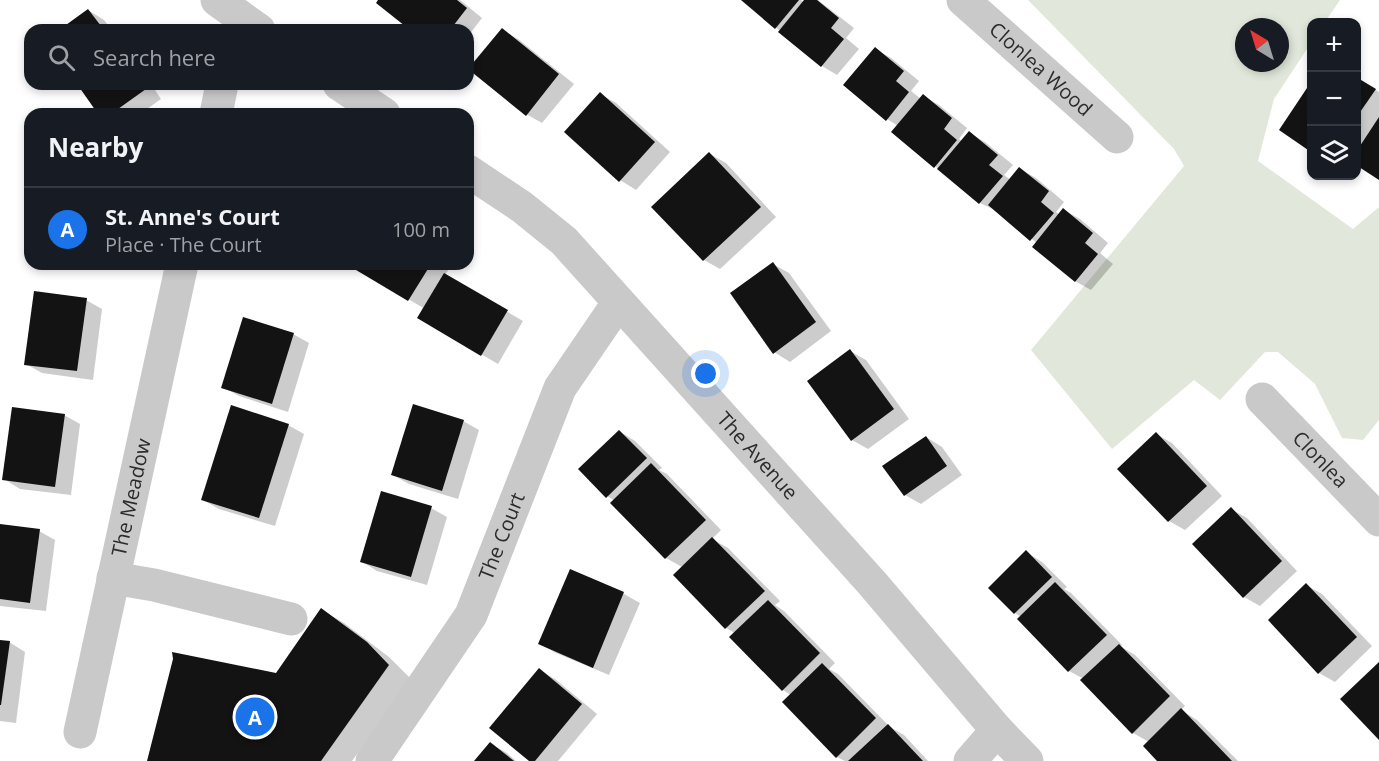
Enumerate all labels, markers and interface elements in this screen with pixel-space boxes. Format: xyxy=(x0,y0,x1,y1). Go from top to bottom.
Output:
street label: Clonlea Wood xyxy=(984,16,1098,122)
north arrow xyxy=(1235,18,1289,72)
map controls xyxy=(1307,18,1361,180)
button: + xyxy=(1307,18,1361,72)
search box xyxy=(24,24,474,90)
icon: search xyxy=(45,41,78,74)
text: Search here xyxy=(93,42,216,72)
button: − xyxy=(1307,72,1361,126)
button: layers xyxy=(1307,126,1361,180)
text: Nearby xyxy=(48,129,143,165)
text: St. Anne's Court xyxy=(105,201,280,231)
text: A xyxy=(61,216,74,243)
text: 100 m xyxy=(392,216,450,243)
text: Place · The Court xyxy=(105,231,262,258)
your location xyxy=(691,359,720,388)
street label: The Avenue xyxy=(711,406,804,505)
street label: Clonlea xyxy=(1287,425,1355,493)
street label: The Meadow xyxy=(105,435,157,559)
street label: The Court xyxy=(472,488,531,584)
pin: A xyxy=(236,694,274,740)

